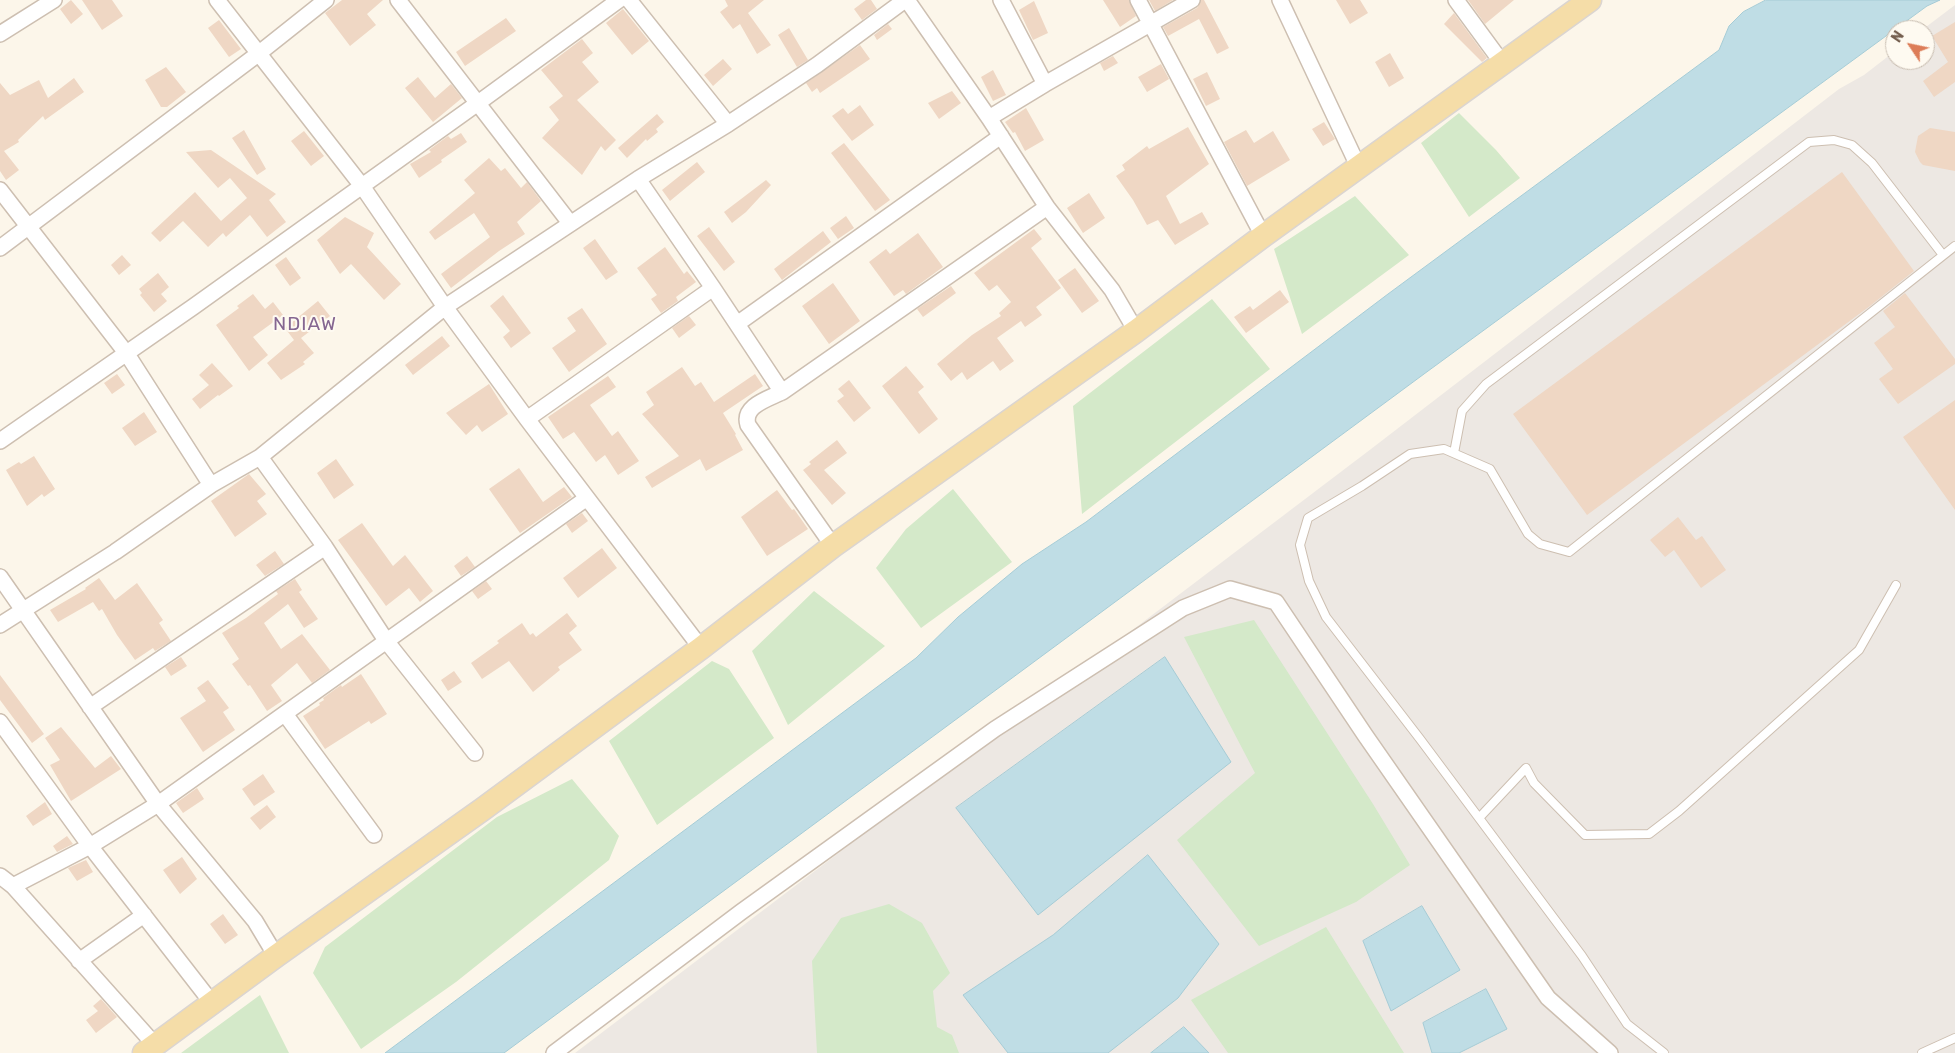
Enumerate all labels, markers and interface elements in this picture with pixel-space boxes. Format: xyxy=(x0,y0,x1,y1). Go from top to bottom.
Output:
north arrow xyxy=(1885,20,1935,70)
text: N xyxy=(1888,28,1908,46)
district label: NDIAW xyxy=(272,314,338,336)

